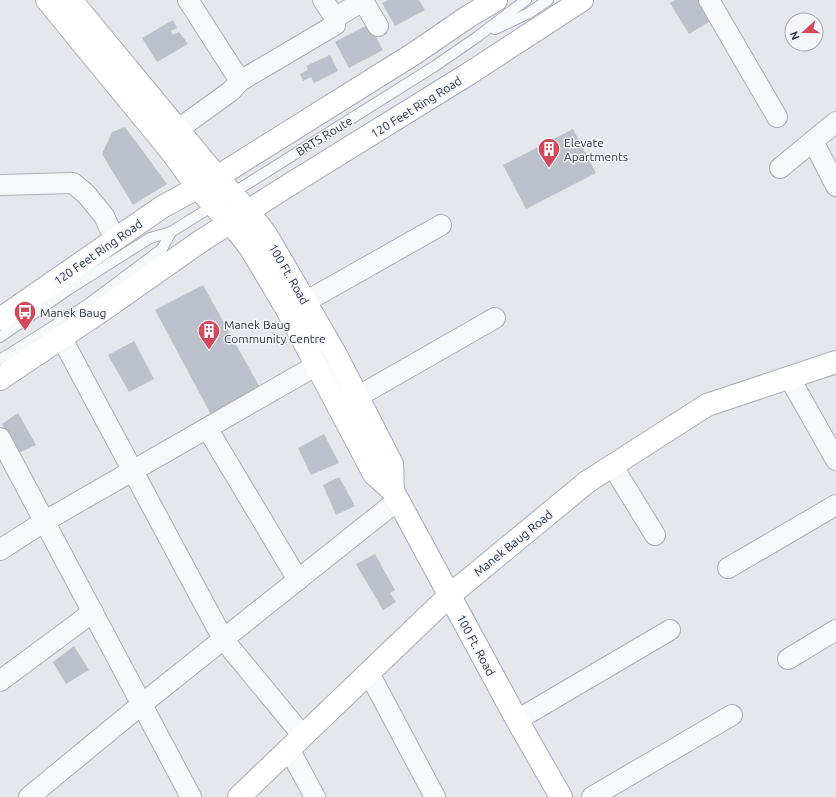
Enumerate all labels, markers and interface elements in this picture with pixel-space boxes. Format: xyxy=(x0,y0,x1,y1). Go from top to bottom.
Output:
north arrow xyxy=(784,12,824,52)
text: N xyxy=(788,30,802,42)
street label: 120 Feet Ring Road xyxy=(368,74,464,140)
street label: BRTS Route xyxy=(294,114,354,158)
building icon: Elevate Apartments xyxy=(536,136,562,169)
place label: Elevate Apartments xyxy=(564,136,628,163)
street label: 120 Feet Ring Road xyxy=(51,217,145,287)
street label: 100 Ft. Road xyxy=(266,241,312,307)
bus stop icon: Manek Baug xyxy=(12,299,38,332)
place label: Manek Baug xyxy=(40,306,106,319)
building icon: Manek Baug Community Centre xyxy=(196,318,222,351)
place label: Manek Baug Community Centre xyxy=(224,318,326,345)
street label: Manek Baug Road xyxy=(471,507,555,579)
street label: 100 Ft. Road xyxy=(454,612,498,678)

